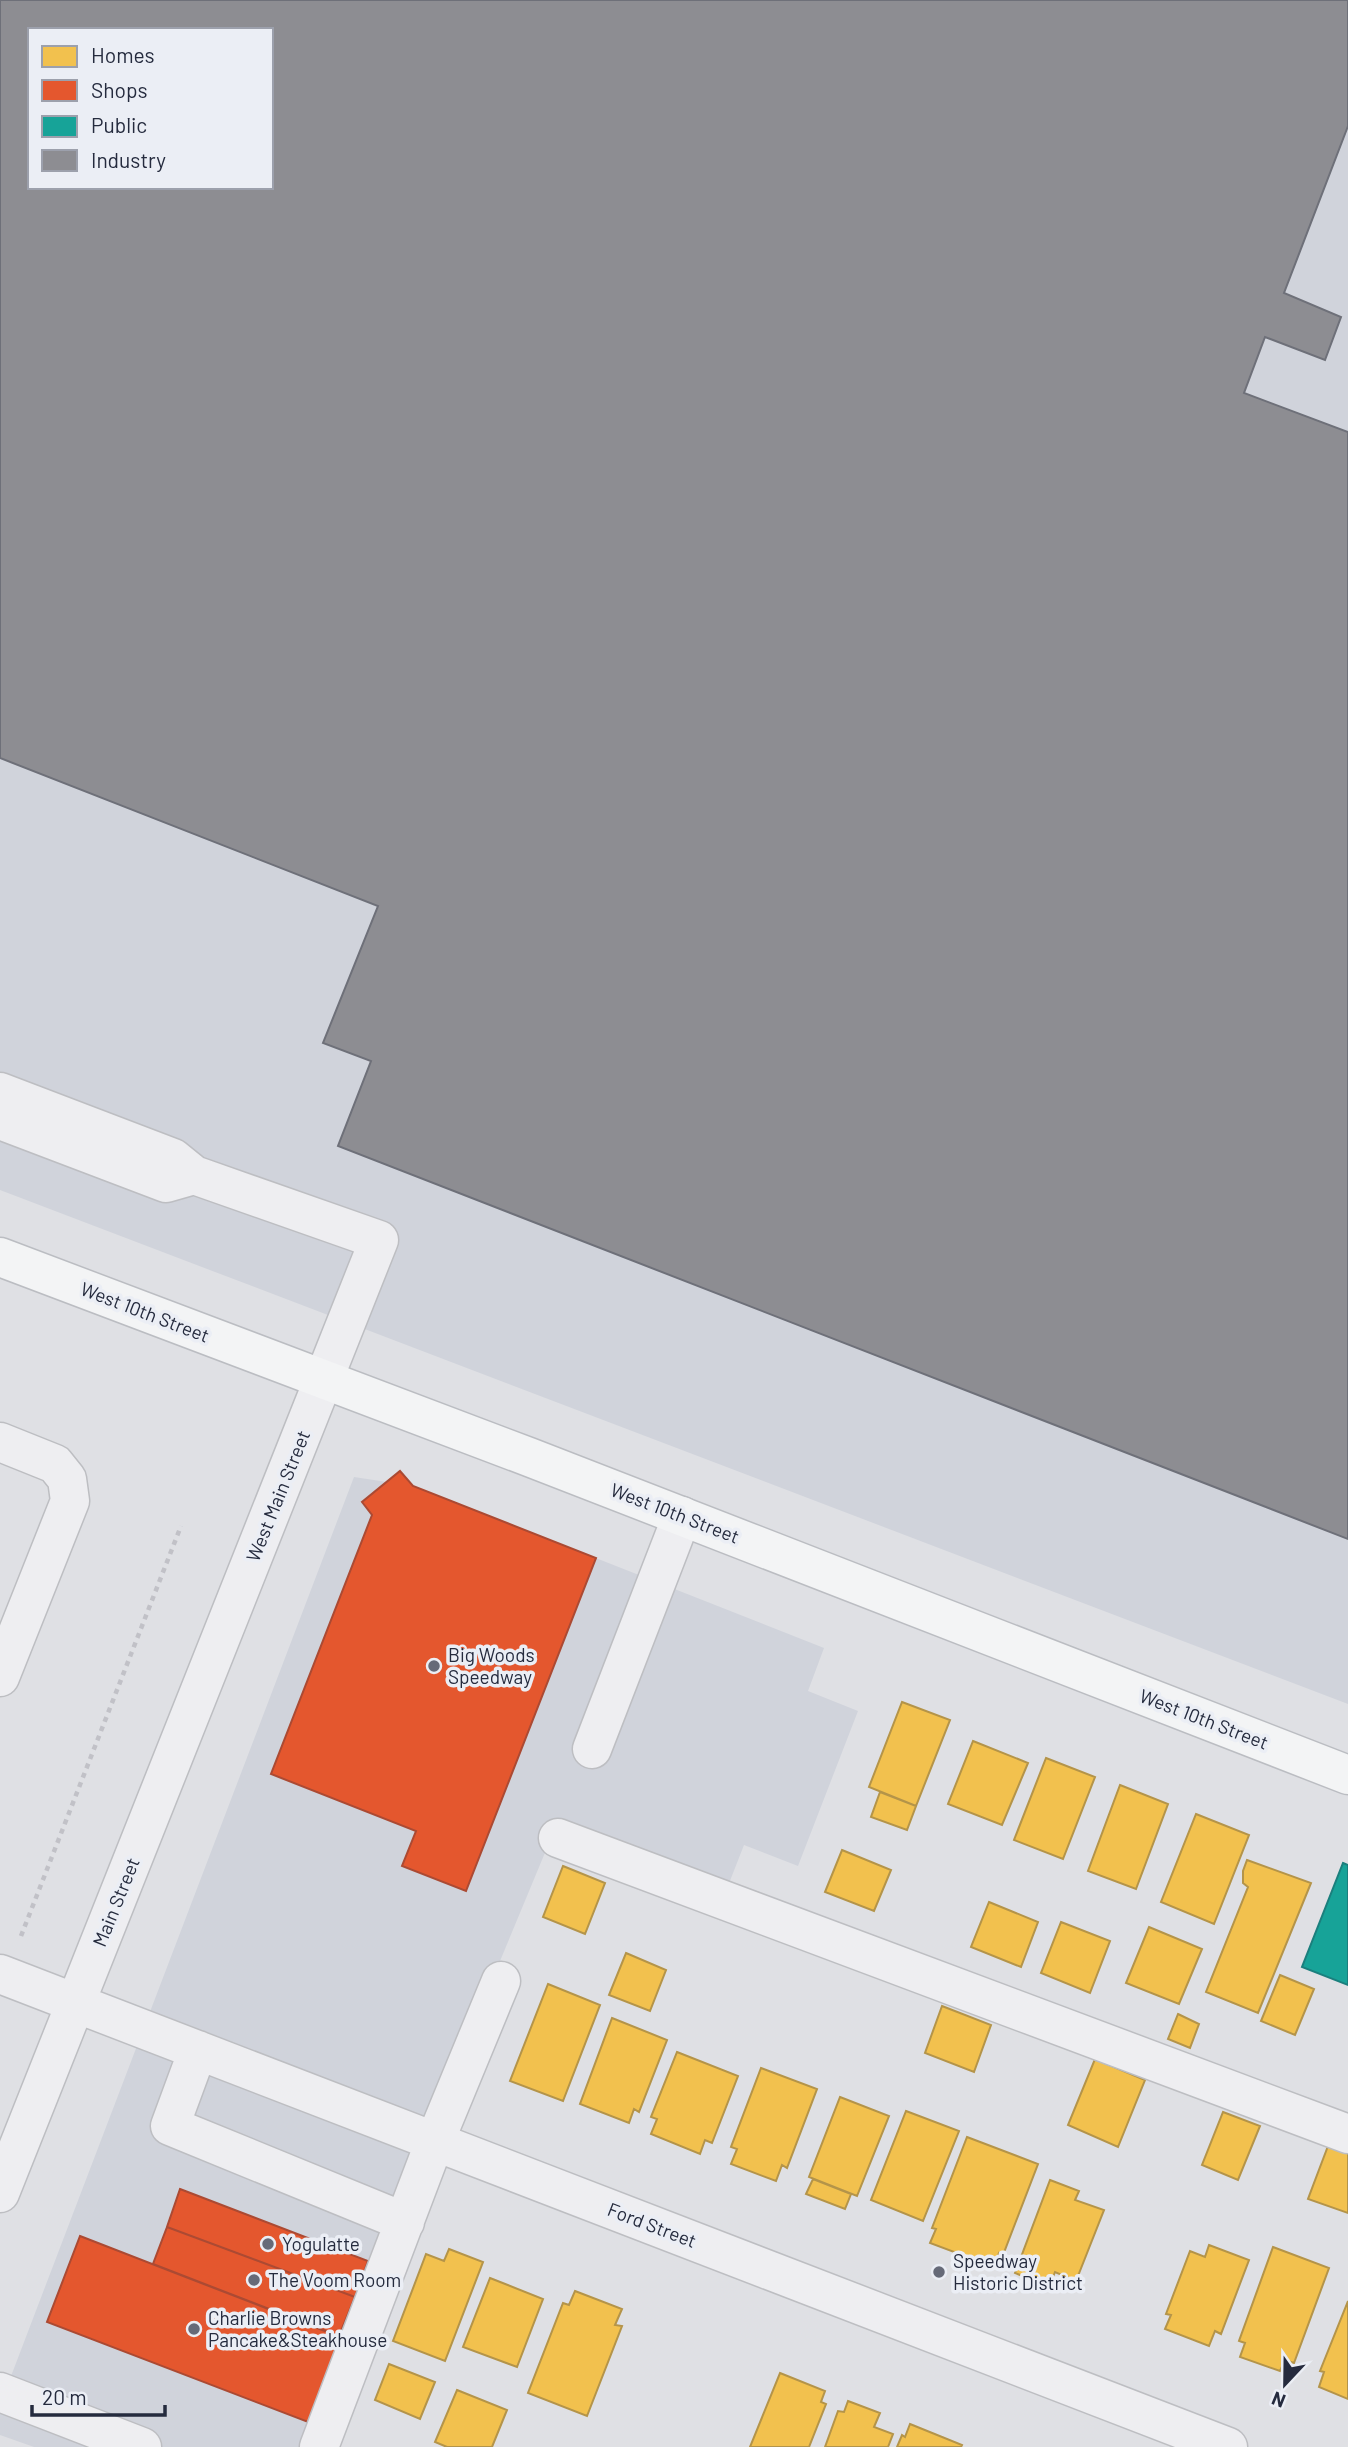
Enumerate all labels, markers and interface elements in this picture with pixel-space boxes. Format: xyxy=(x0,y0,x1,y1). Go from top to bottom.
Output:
legend xyxy=(28,28,273,189)
text: Homes xyxy=(91,42,155,67)
text: Shops xyxy=(91,77,148,102)
text: Public xyxy=(91,112,147,137)
text: Industry xyxy=(91,147,166,172)
street label: West 10th Street xyxy=(78,1276,213,1347)
street label: West Main Street xyxy=(241,1427,314,1565)
street label: West 10th Street xyxy=(608,1477,743,1548)
place label: Big Woods Speedway xyxy=(448,1643,535,1688)
marker: Big Woods Speedway xyxy=(426,1658,442,1674)
street label: West 10th Street xyxy=(1137,1683,1272,1754)
street label: Main Street xyxy=(87,1854,144,1950)
street label: Ford Street xyxy=(605,2197,700,2252)
place label: Yogulatte xyxy=(282,2232,360,2255)
marker: Yogulatte xyxy=(260,2236,276,2252)
place label: Speedway Historic District xyxy=(953,2249,1083,2294)
marker: Speedway Historic District xyxy=(931,2264,947,2280)
place label: The Voom Room xyxy=(268,2268,401,2291)
marker: The Voom Room xyxy=(246,2272,262,2288)
place label: Charlie Browns Pancake&Steakhouse xyxy=(208,2306,387,2351)
marker: Charlie Browns Pancake&Steakhouse xyxy=(186,2321,202,2337)
north arrow xyxy=(1250,2349,1320,2419)
scale bar xyxy=(32,2374,164,2418)
text: 20 m xyxy=(42,2384,87,2409)
text: N xyxy=(1268,2387,1289,2413)

